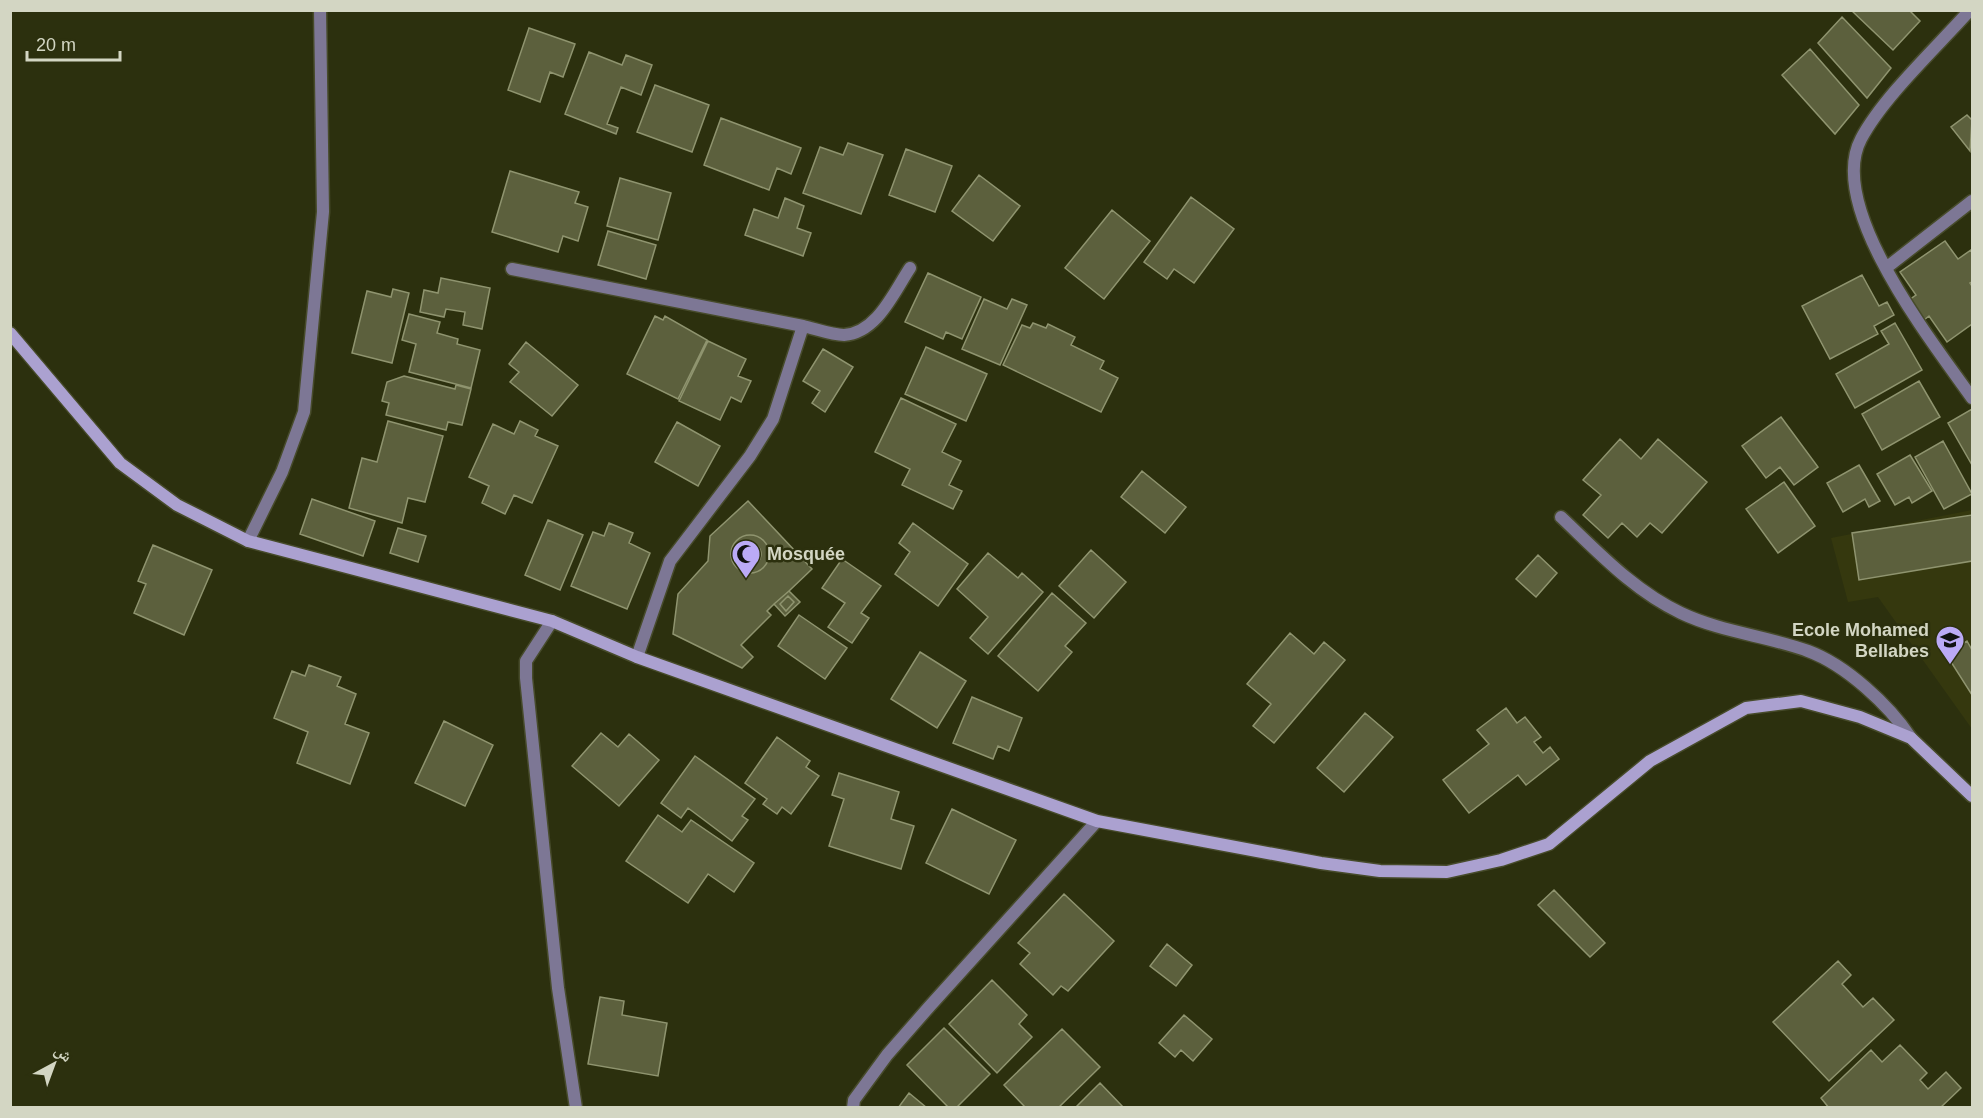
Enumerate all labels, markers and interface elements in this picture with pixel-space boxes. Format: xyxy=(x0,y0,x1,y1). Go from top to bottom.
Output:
scale bar xyxy=(27,24,120,62)
text: 20 m xyxy=(36,35,76,55)
mosque icon: Mosquée xyxy=(730,538,762,580)
place label: Mosquée xyxy=(767,544,845,564)
place label: Ecole Mohamed Bellabes xyxy=(1792,620,1929,661)
school or university icon: Ecole Mohamed Bellabes xyxy=(1934,624,1966,666)
north arrow xyxy=(24,1034,84,1094)
text: ش xyxy=(51,1041,76,1066)

